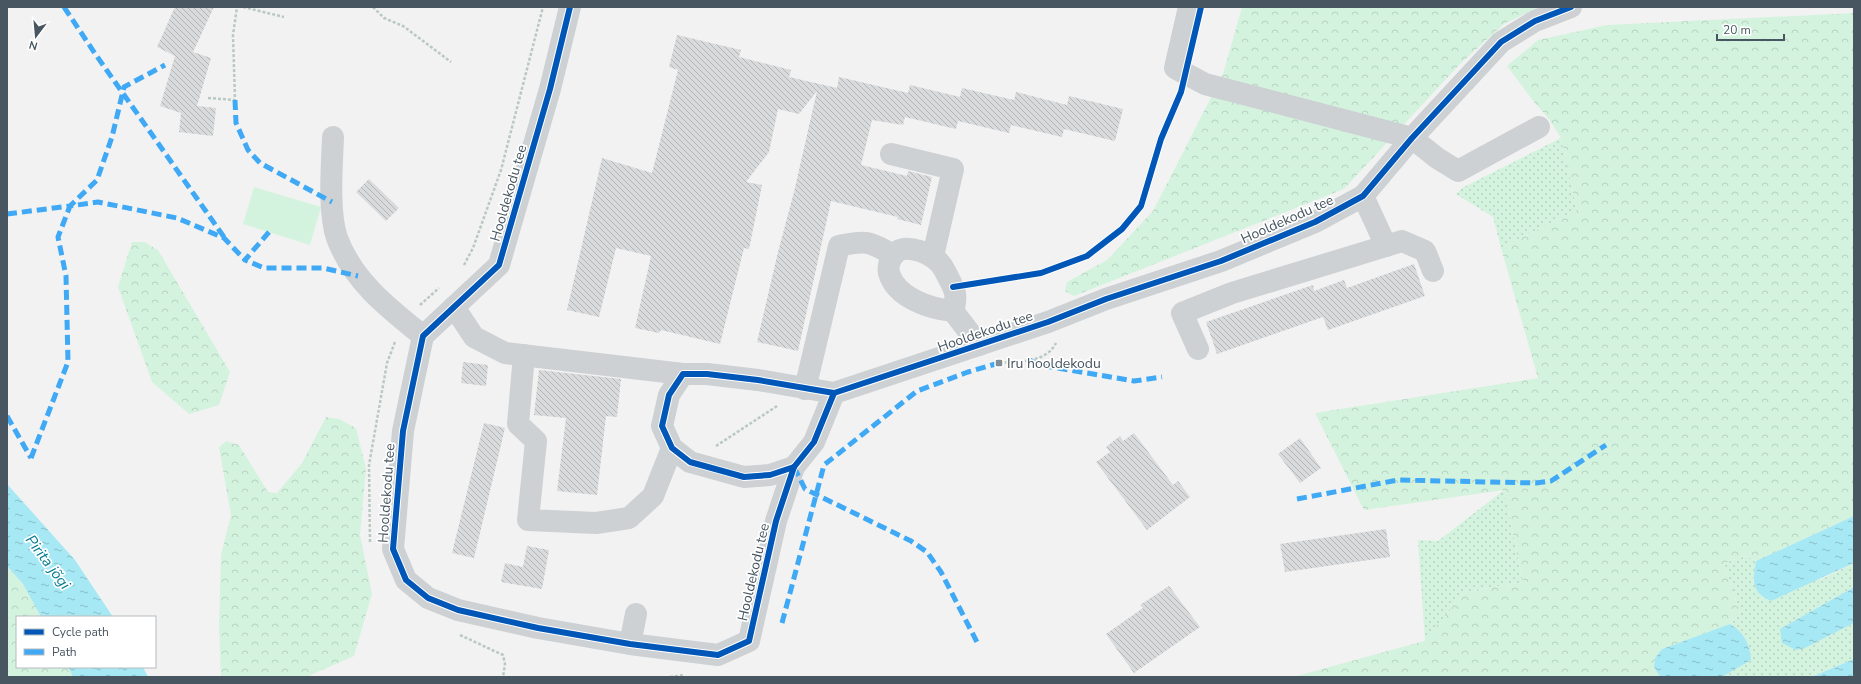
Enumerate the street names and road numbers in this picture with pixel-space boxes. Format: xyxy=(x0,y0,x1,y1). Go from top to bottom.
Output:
street label: Hooldekodu tee xyxy=(486,143,531,244)
street label: Hooldekodu tee xyxy=(1238,190,1337,248)
street label: Hooldekodu tee xyxy=(935,306,1035,357)
street label: Hooldekodu tee xyxy=(374,443,399,544)
street label: Hooldekodu tee xyxy=(733,521,774,623)

